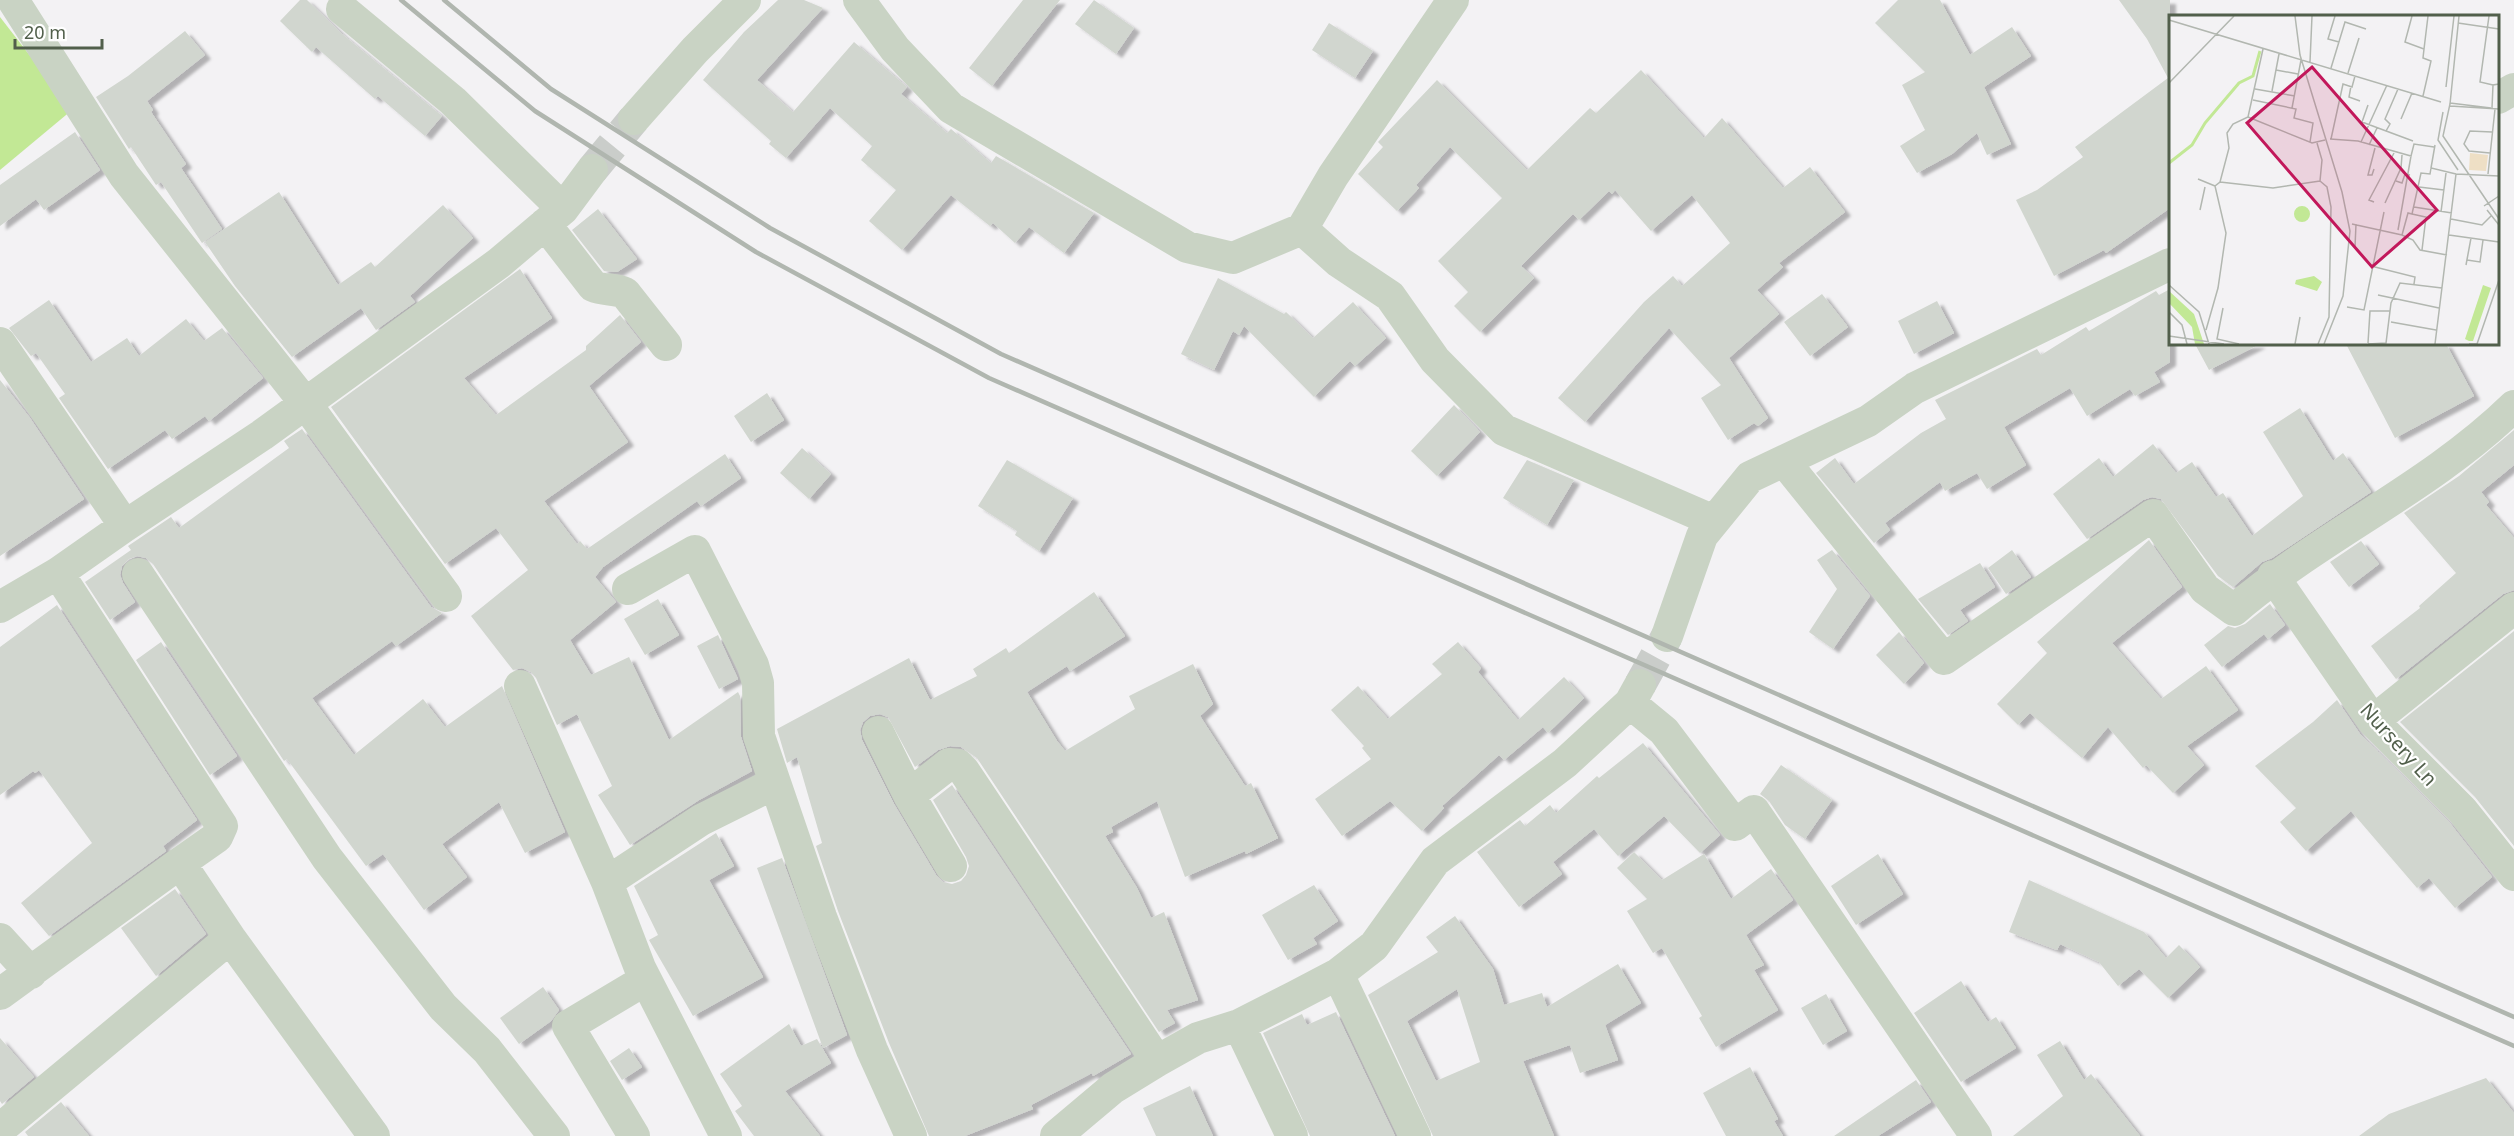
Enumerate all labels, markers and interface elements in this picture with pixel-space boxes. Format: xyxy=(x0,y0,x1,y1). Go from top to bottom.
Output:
scale bar xyxy=(15,12,102,50)
inset map xyxy=(2169,15,2499,345)
text: 20 m xyxy=(24,20,66,44)
street label: Nursery Ln xyxy=(2354,697,2444,791)

